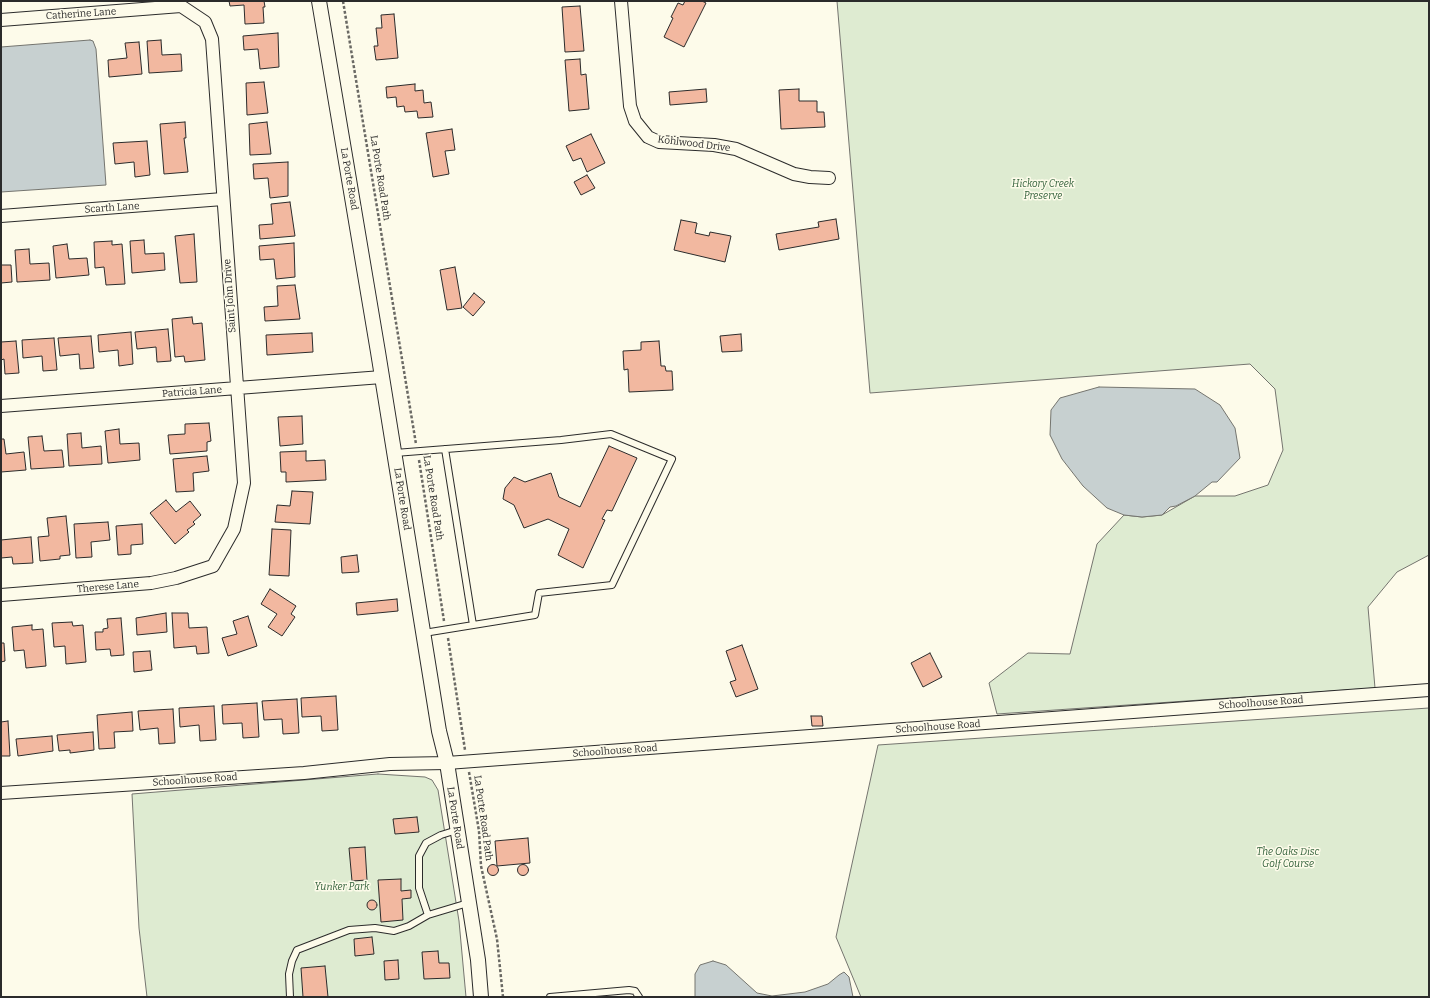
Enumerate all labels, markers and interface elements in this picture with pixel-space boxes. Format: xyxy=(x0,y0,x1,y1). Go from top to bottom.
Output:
street label: Catherine Lane xyxy=(45,6,117,22)
street label: La Porte Road Path xyxy=(367,134,393,222)
street label: Kohlwood Drive xyxy=(657,134,731,154)
street label: La Porte Road xyxy=(338,147,360,211)
park label: Hickory Creek Preserve xyxy=(1012,178,1074,202)
street label: Scarth Lane xyxy=(84,200,140,216)
street label: Saint John Drive xyxy=(221,259,239,333)
street label: Patricia Lane xyxy=(162,384,222,400)
street label: La Porte Road Path xyxy=(420,454,446,542)
street label: La Porte Road xyxy=(391,467,413,531)
street label: Therese Lane xyxy=(77,578,139,596)
street label: Schoolhouse Road xyxy=(1218,694,1304,712)
street label: Schoolhouse Road xyxy=(895,718,981,736)
street label: Schoolhouse Road xyxy=(572,742,658,760)
street label: Schoolhouse Road xyxy=(152,771,238,789)
street label: La Porte Road Path xyxy=(471,774,495,862)
street label: La Porte Road xyxy=(444,786,466,850)
park label: The Oaks Disc Golf Course xyxy=(1257,846,1319,870)
park label: Yunker Park xyxy=(315,881,369,893)

